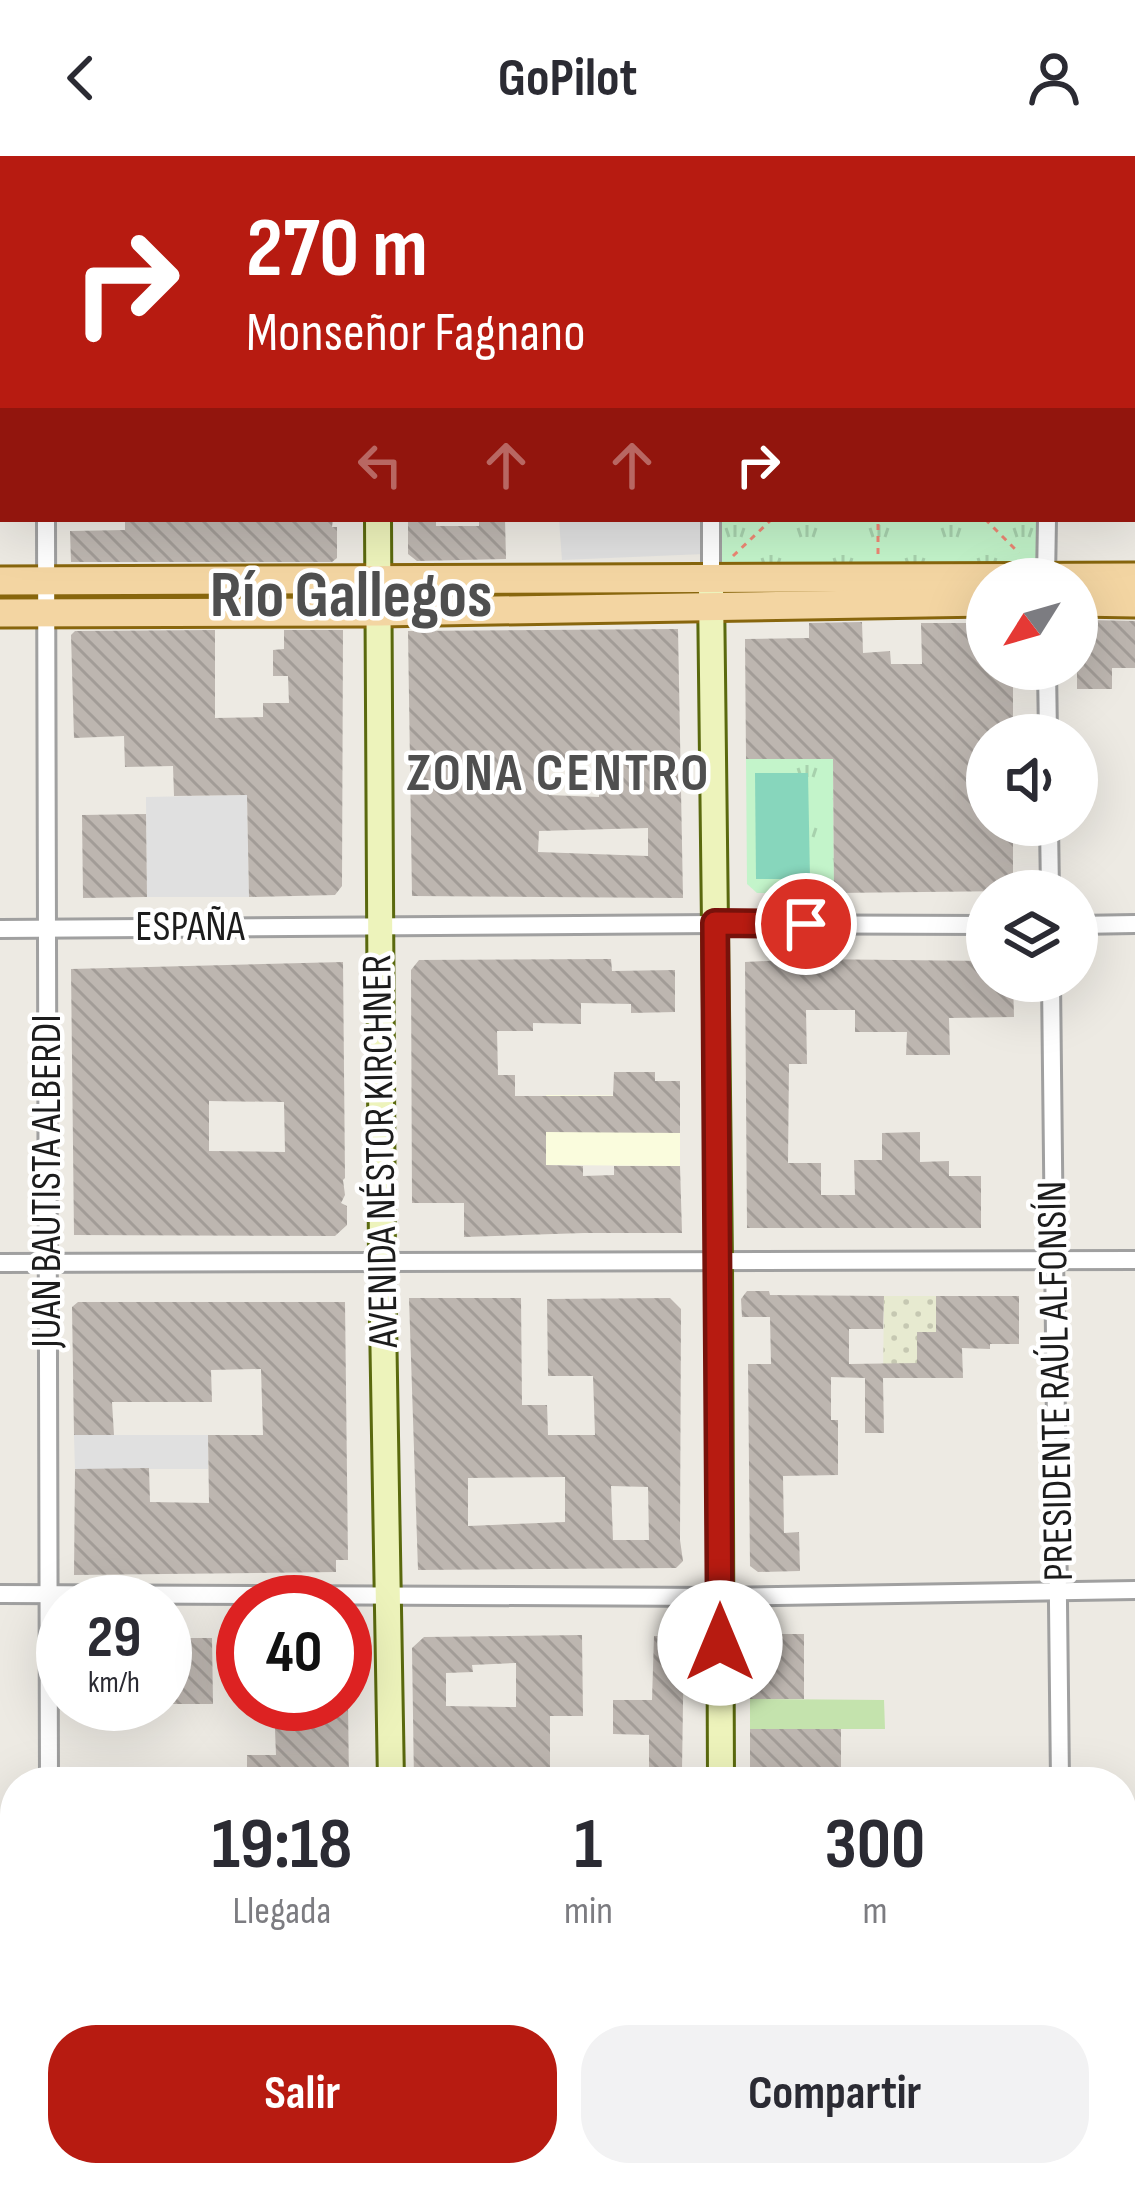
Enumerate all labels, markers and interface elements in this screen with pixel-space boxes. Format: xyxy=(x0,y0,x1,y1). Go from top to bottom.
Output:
icon: back xyxy=(48,45,114,111)
icon: person xyxy=(1021,45,1087,111)
text: GoPilot xyxy=(498,46,637,111)
text: 270 m xyxy=(246,199,428,300)
icon: right xyxy=(48,204,204,360)
text: Monseñor Fagnano xyxy=(246,301,586,366)
icon: left xyxy=(347,432,413,498)
icon: ahead xyxy=(473,432,539,498)
icon: ahead xyxy=(599,432,665,498)
icon: right xyxy=(725,432,791,498)
district label: Río Gallegos xyxy=(210,557,492,636)
north arrow xyxy=(966,558,1098,690)
map controls xyxy=(966,558,1098,1002)
button: sound xyxy=(966,714,1098,846)
district label: ZONA CENTRO xyxy=(407,741,711,806)
button: layers xyxy=(966,870,1098,1002)
pin xyxy=(755,873,857,975)
icon: arrive xyxy=(773,891,839,957)
street label: ESPAÑA xyxy=(135,902,246,953)
street label: AVENIDA NÉSTOR KIRCHNER xyxy=(352,954,410,1349)
street label: JUAN BAUTISTA ALBERDI xyxy=(22,1014,73,1349)
street label: PRESIDENTE RAÚL ALFONSÍN xyxy=(1027,1180,1085,1582)
speed limit sign: 40 xyxy=(216,1575,372,1731)
position arrow xyxy=(657,1580,783,1706)
text: 29 xyxy=(87,1602,141,1674)
text: km/h xyxy=(88,1665,140,1701)
text: 19:18 xyxy=(212,1802,352,1889)
text: 1 xyxy=(574,1802,603,1889)
text: 300 xyxy=(825,1802,925,1889)
text: Llegada xyxy=(233,1888,331,1935)
text: min xyxy=(564,1888,613,1935)
text: m xyxy=(862,1888,887,1935)
button: Salir xyxy=(48,2025,557,2163)
button: Compartir xyxy=(581,2025,1089,2163)

